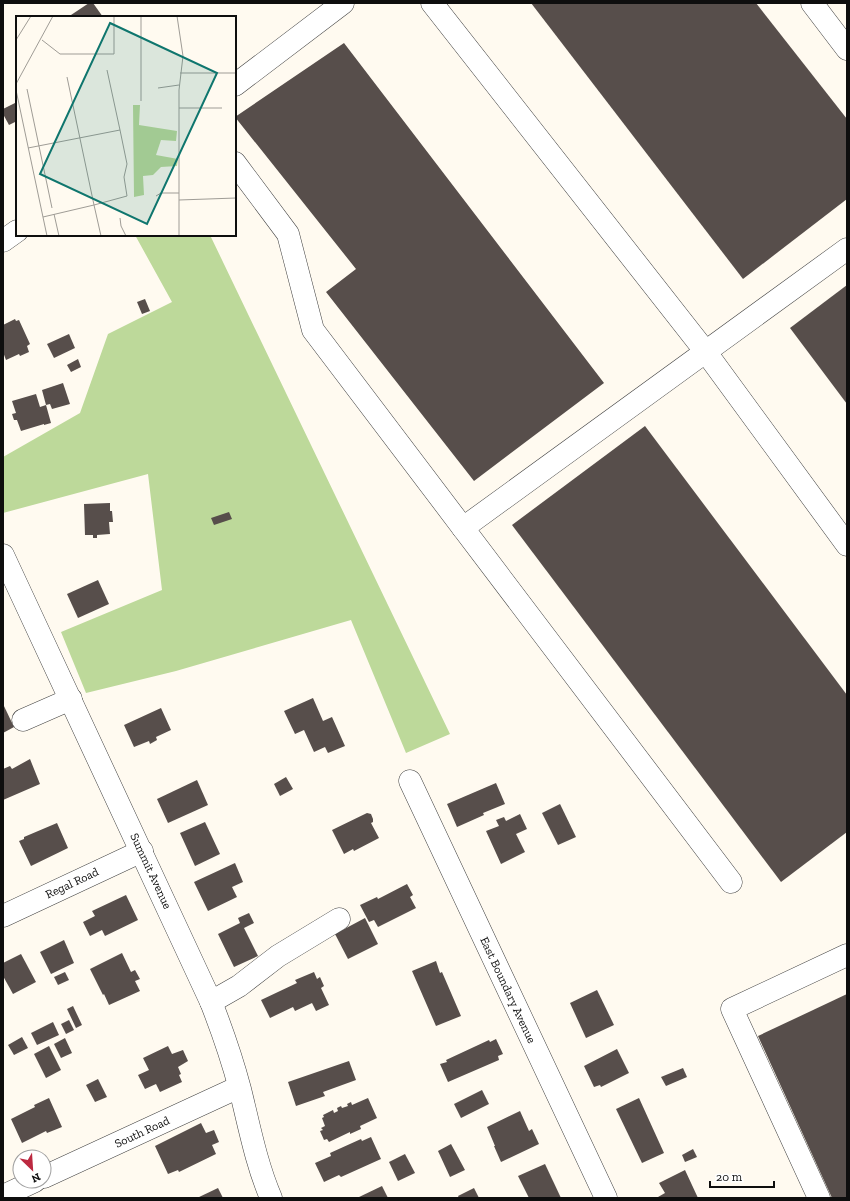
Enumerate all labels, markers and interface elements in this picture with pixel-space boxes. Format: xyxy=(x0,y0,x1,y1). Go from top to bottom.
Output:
inset map xyxy=(16,16,236,236)
street label: Summit Avenue xyxy=(127,831,175,911)
street label: Regal Road xyxy=(43,864,101,901)
street label: East Boundary Avenue xyxy=(477,934,539,1046)
street label: South Road xyxy=(112,1113,172,1151)
north arrow xyxy=(12,1149,52,1189)
scale bar xyxy=(710,1163,774,1189)
text: N xyxy=(29,1170,43,1186)
text: 20 m xyxy=(716,1170,743,1184)

